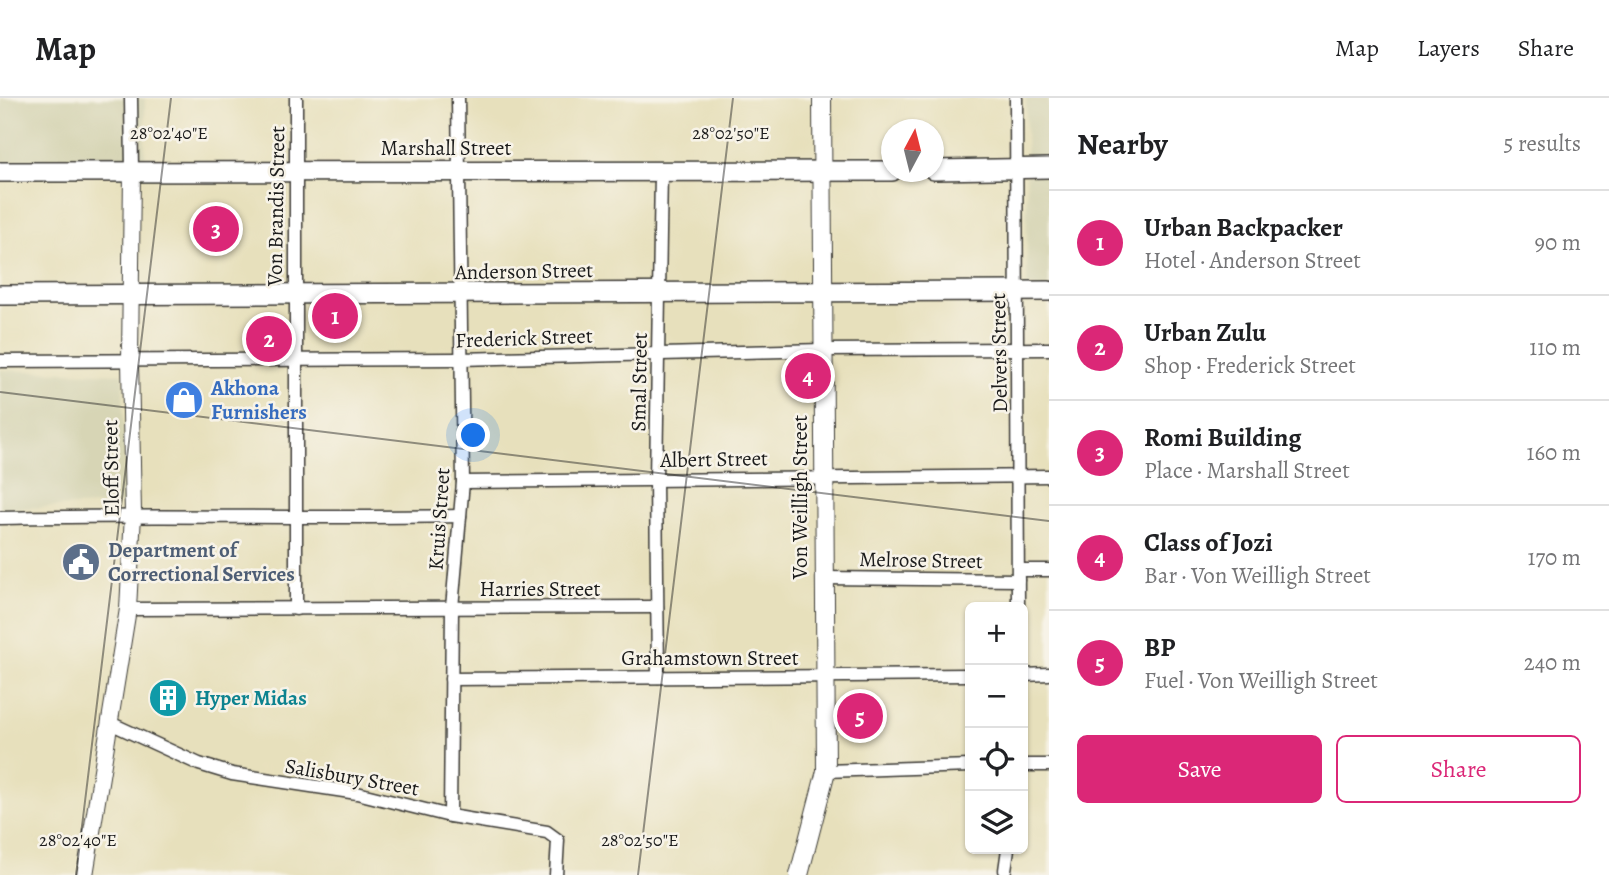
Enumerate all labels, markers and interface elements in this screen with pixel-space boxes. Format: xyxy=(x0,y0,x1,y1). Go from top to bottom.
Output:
text: Map xyxy=(35,26,96,71)
text: Map xyxy=(1335,32,1379,64)
text: Layers xyxy=(1417,32,1480,64)
text: Share xyxy=(1518,32,1574,64)
north arrow xyxy=(881,119,944,182)
text: 28°02'40"E xyxy=(130,121,208,145)
text: 28°02'50"E xyxy=(692,121,770,145)
text: Nearby xyxy=(1077,124,1168,164)
street label: Von Brandis Street xyxy=(261,126,291,287)
text: 5 results xyxy=(1504,128,1581,159)
street label: Marshall Street xyxy=(381,134,512,162)
pin: 3 xyxy=(193,203,239,255)
text: Urban Backpacker xyxy=(1144,210,1343,245)
text: 1 xyxy=(1096,227,1104,258)
text: 90 m xyxy=(1535,227,1581,258)
text: Hotel · Anderson Street xyxy=(1144,245,1361,276)
street label: Anderson Street xyxy=(454,256,593,286)
pin: 1 xyxy=(312,290,358,342)
street label: Delvers Street xyxy=(984,293,1014,413)
pin: 2 xyxy=(246,313,292,365)
text: Urban Zulu xyxy=(1144,315,1266,350)
street label: Frederick Street xyxy=(455,322,593,354)
street label: Smal Street xyxy=(624,332,654,432)
text: 2 xyxy=(1094,332,1106,363)
text: 110 m xyxy=(1529,332,1581,363)
pin: 4 xyxy=(785,350,831,402)
text: Shop · Frederick Street xyxy=(1144,350,1356,381)
place label: Akhona Furnishers xyxy=(210,374,307,426)
shop icon: Akhona Furnishers xyxy=(163,379,205,421)
street label: Von Weilligh Street xyxy=(786,415,814,580)
your location xyxy=(456,418,490,452)
street label: Eloff Street xyxy=(96,419,126,517)
text: Romi Building xyxy=(1144,420,1302,455)
text: 3 xyxy=(1095,437,1105,468)
text: 160 m xyxy=(1527,437,1581,468)
street label: Albert Street xyxy=(659,444,768,474)
text: Place · Marshall Street xyxy=(1144,455,1350,486)
street label: Kruis Street xyxy=(421,467,457,571)
text: Class of Jozi xyxy=(1144,525,1273,560)
place label: Department of Correctional Services xyxy=(108,536,295,588)
public building icon: Department of Correctional Services xyxy=(60,541,102,583)
text: 4 xyxy=(1095,542,1105,573)
text: 170 m xyxy=(1528,542,1581,573)
street label: Melrose Street xyxy=(859,545,983,575)
text: Bar · Von Weilligh Street xyxy=(1144,560,1371,591)
street label: Harries Street xyxy=(480,575,600,603)
map controls xyxy=(965,602,1028,854)
button: + xyxy=(965,602,1028,665)
text: BP xyxy=(1144,630,1175,665)
street label: Grahamstown Street xyxy=(621,644,799,672)
text: 5 xyxy=(1095,647,1105,678)
text: 240 m xyxy=(1524,647,1581,678)
button: − xyxy=(965,665,1028,728)
text: Fuel · Von Weilligh Street xyxy=(1144,665,1378,696)
building icon: Hyper Midas xyxy=(147,677,189,719)
place label: Hyper Midas xyxy=(195,684,307,712)
pin: 5 xyxy=(837,690,883,742)
button: locate xyxy=(965,728,1028,791)
button: Save xyxy=(1077,735,1322,803)
button: Share xyxy=(1336,735,1581,803)
street label: Salisbury Street xyxy=(283,751,421,803)
button: layers xyxy=(965,791,1028,854)
text: 28°02'40"E xyxy=(39,828,117,852)
text: 28°02'50"E xyxy=(601,828,679,852)

